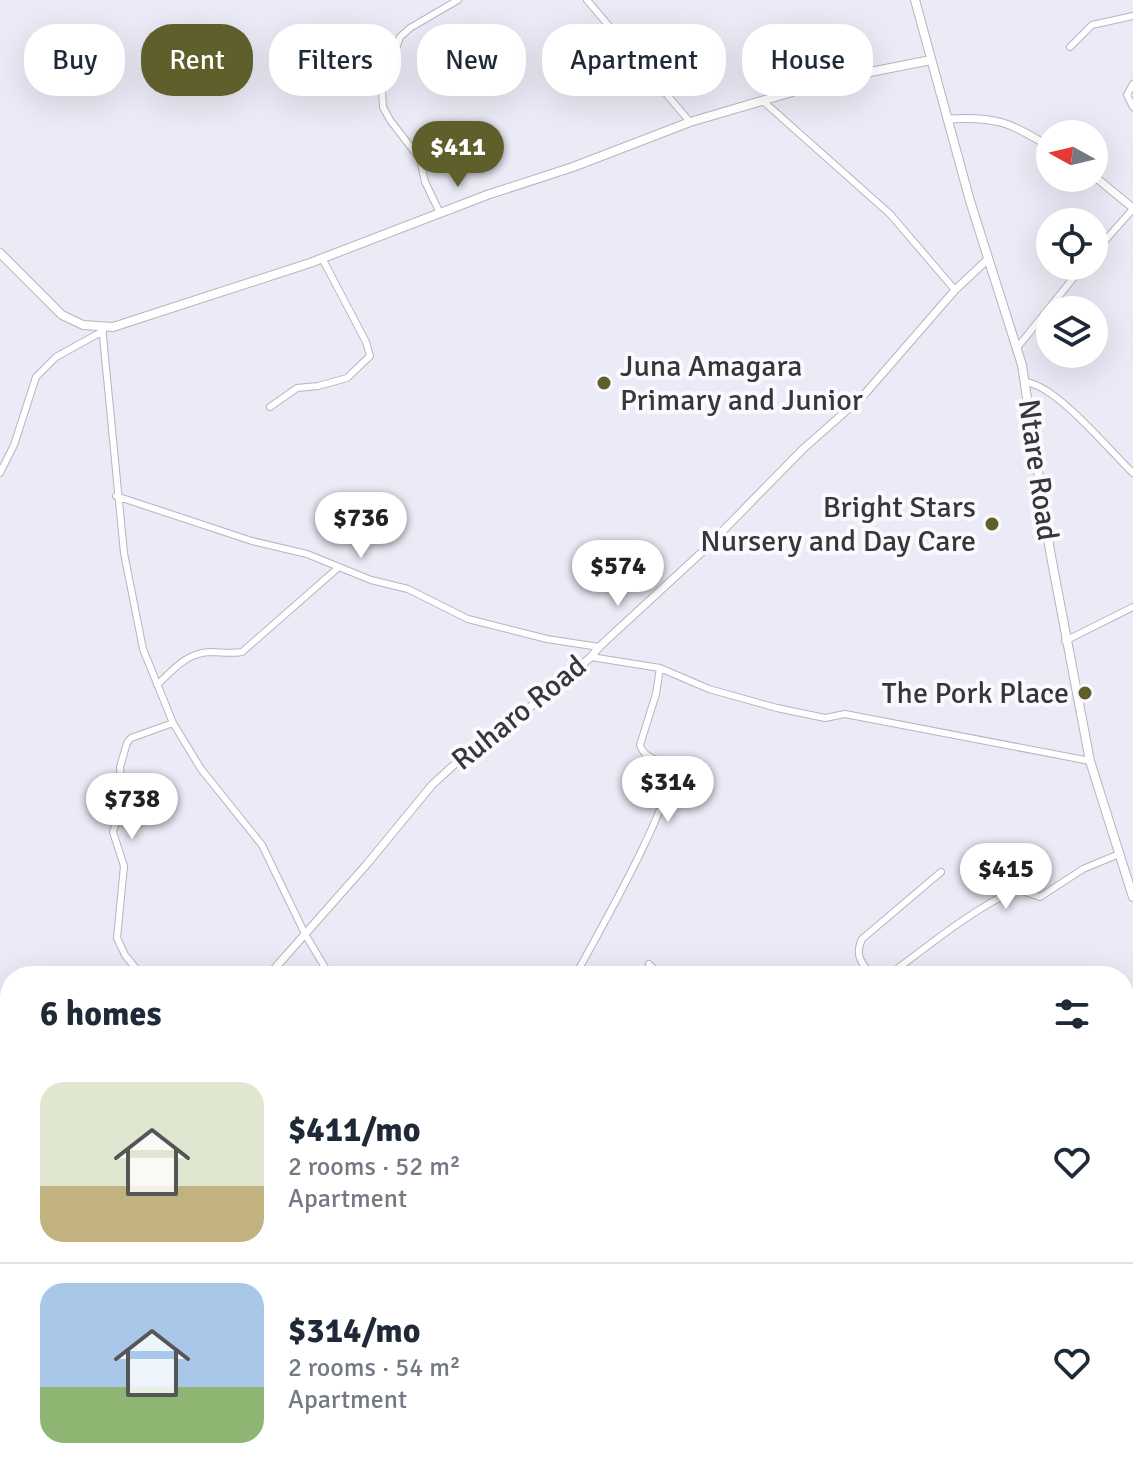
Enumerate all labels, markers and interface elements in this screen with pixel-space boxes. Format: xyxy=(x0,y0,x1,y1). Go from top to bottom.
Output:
chip: Buy xyxy=(24,24,125,96)
chip: Rent xyxy=(141,24,253,96)
chip: Filters xyxy=(269,24,401,96)
chip: New xyxy=(417,24,526,96)
chip: Apartment xyxy=(542,24,726,96)
chip: House xyxy=(742,24,873,96)
north arrow xyxy=(1036,120,1108,192)
map controls xyxy=(1036,120,1108,368)
pin: $411 xyxy=(411,121,505,189)
text: $411 xyxy=(430,131,486,163)
button: locate xyxy=(1036,208,1108,280)
button: layers xyxy=(1036,296,1108,368)
place label: Juna Amagara Primary and Junior xyxy=(620,348,863,419)
marker: Juna Amagara Primary and Junior xyxy=(595,374,613,392)
street label: Ntare Road xyxy=(1010,397,1066,543)
place label: Bright Stars Nursery and Day Care xyxy=(700,489,976,560)
pin: $736 xyxy=(314,492,408,560)
text: $736 xyxy=(333,502,389,534)
marker: Bright Stars Nursery and Day Care xyxy=(983,515,1001,533)
pin: $574 xyxy=(571,540,665,608)
text: $574 xyxy=(590,550,646,582)
street label: Ruharo Road xyxy=(444,648,594,778)
place label: The Pork Place xyxy=(882,675,1069,712)
marker: The Pork Place xyxy=(1076,684,1094,702)
pin: $314 xyxy=(621,756,715,824)
text: $314 xyxy=(640,766,696,798)
pin: $738 xyxy=(85,773,179,841)
text: $738 xyxy=(104,783,160,815)
pin: $415 xyxy=(959,843,1053,911)
text: $415 xyxy=(978,853,1034,885)
icon: filters xyxy=(1050,992,1094,1036)
text: 6 homes xyxy=(40,993,161,1035)
text: $411/mo xyxy=(288,1109,421,1151)
icon: home xyxy=(104,1114,200,1210)
icon: heart xyxy=(1050,1140,1094,1184)
text: 2 rooms · 52 m² xyxy=(288,1151,461,1183)
text: Apartment xyxy=(288,1183,407,1215)
text: $314/mo xyxy=(288,1310,421,1352)
icon: home xyxy=(104,1315,200,1411)
icon: heart xyxy=(1050,1341,1094,1385)
text: 2 rooms · 54 m² xyxy=(288,1352,461,1384)
text: Apartment xyxy=(288,1384,407,1416)

